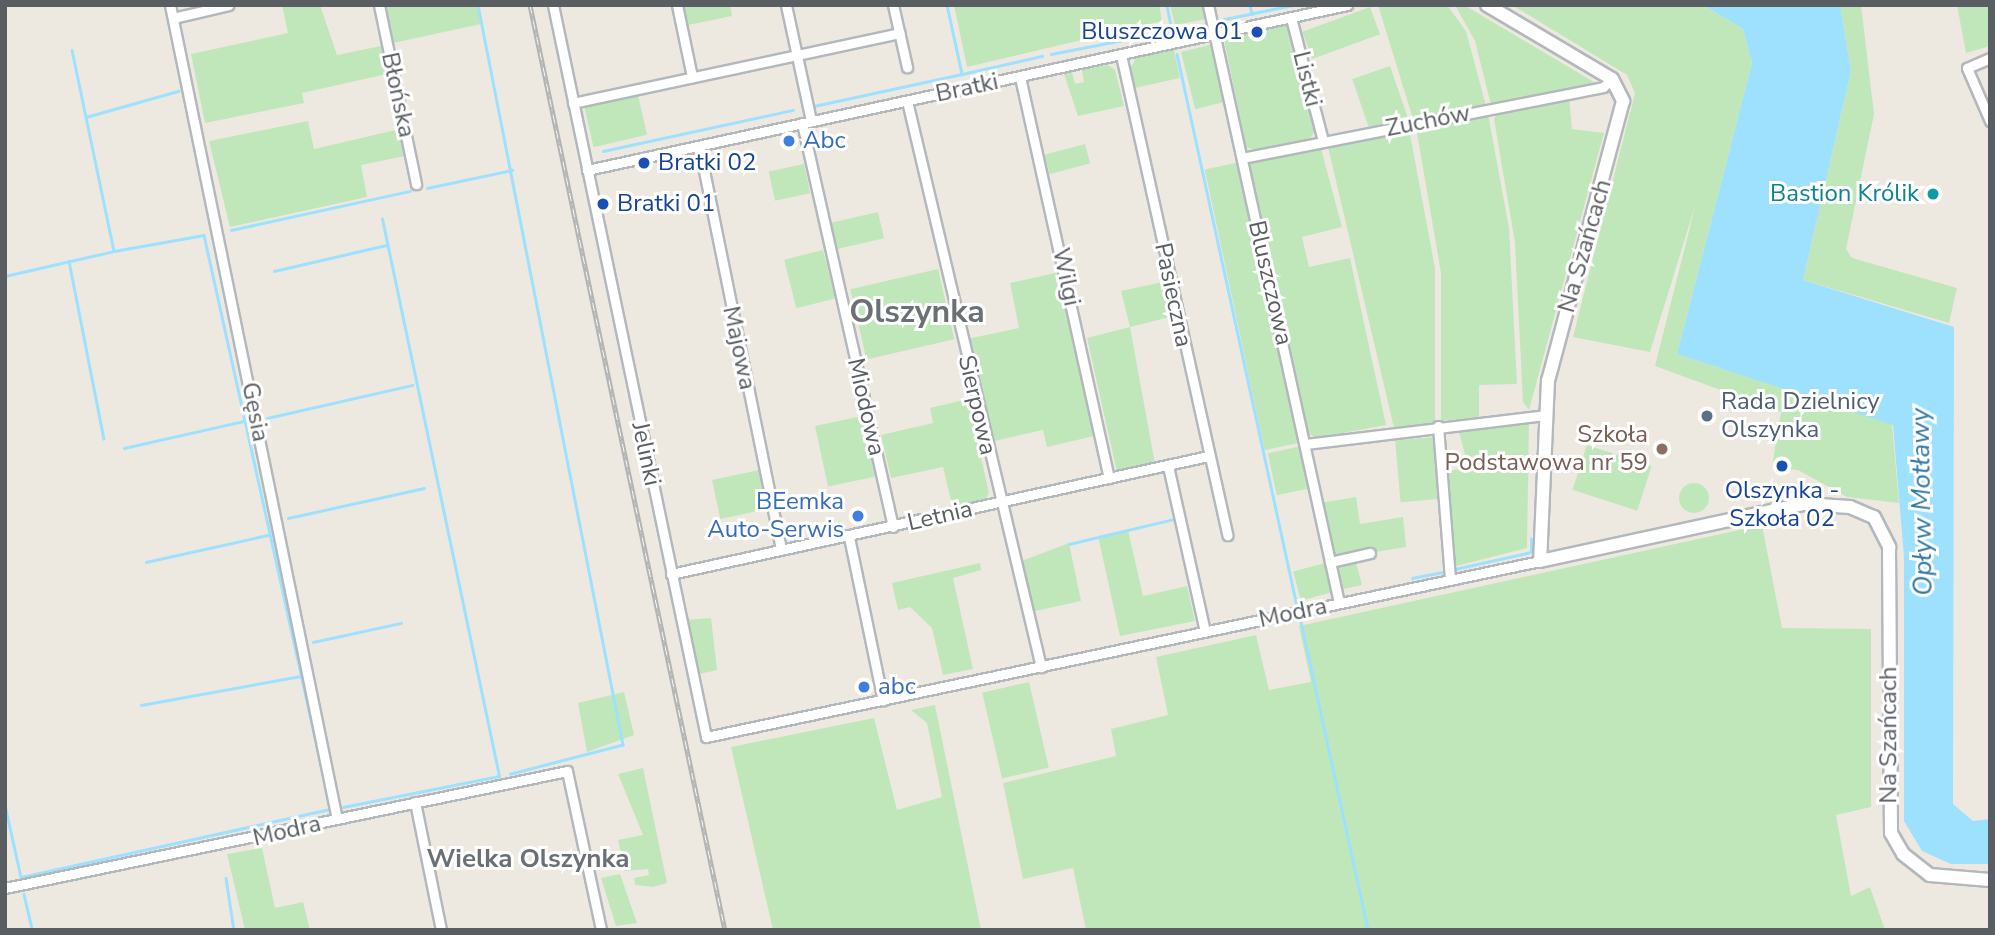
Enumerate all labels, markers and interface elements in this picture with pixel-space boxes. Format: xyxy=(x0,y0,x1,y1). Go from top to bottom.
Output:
place label: Bluszczowa 01 xyxy=(1081,18,1243,46)
marker: Bluszczowa 01 xyxy=(1249,24,1265,40)
street label: Listki xyxy=(1286,48,1328,110)
street label: Błońska xyxy=(375,50,421,140)
street label: Bratki xyxy=(933,67,1001,109)
street label: Zuchów xyxy=(1383,99,1473,143)
place label: Abc xyxy=(803,127,846,155)
marker: Abc xyxy=(781,133,797,149)
place label: Bratki 02 xyxy=(658,149,756,177)
marker: Bratki 02 xyxy=(636,155,652,171)
street label: Na Szańcach xyxy=(1552,176,1618,316)
place label: Bastion Królik xyxy=(1770,180,1919,208)
marker: Bastion Królik xyxy=(1925,186,1941,202)
place label: Bratki 01 xyxy=(617,190,715,218)
marker: Bratki 01 xyxy=(595,196,611,212)
street label: Bluszczowa xyxy=(1242,218,1298,348)
street label: Pasieczna xyxy=(1148,240,1198,350)
street label: Wilgi xyxy=(1046,245,1086,309)
district label: Olszynka xyxy=(849,293,985,331)
street label: Majowa xyxy=(716,304,762,392)
street label: Sierpowa xyxy=(952,352,1002,458)
street label: Miodowa xyxy=(841,355,891,459)
street label: Gęsia xyxy=(235,380,275,444)
place label: Rada Dzielnicy Olszynka xyxy=(1721,388,1880,444)
marker: Rada Dzielnicy Olszynka xyxy=(1699,408,1715,424)
water label: Opływ Motławy xyxy=(1905,408,1939,596)
street label: Jelinki xyxy=(625,420,667,488)
place label: Szkoła Podstawowa nr 59 xyxy=(1444,421,1648,477)
marker: Szkoła Podstawowa nr 59 xyxy=(1654,441,1670,457)
marker: Olszynka - Szkoła 02 xyxy=(1774,458,1790,474)
place label: Olszynka - Szkoła 02 xyxy=(1725,477,1839,533)
place label: BEemka Auto-Serwis xyxy=(707,488,844,544)
street label: Letnia xyxy=(905,495,975,537)
marker: BEemka Auto-Serwis xyxy=(850,508,866,524)
street label: Modra xyxy=(1256,592,1330,634)
street label: Na Szańcach xyxy=(1875,666,1903,804)
place label: abc xyxy=(878,673,916,701)
marker: abc xyxy=(856,679,872,695)
street label: Modra xyxy=(250,809,324,853)
district label: Wielka Olszynka xyxy=(426,843,630,875)

